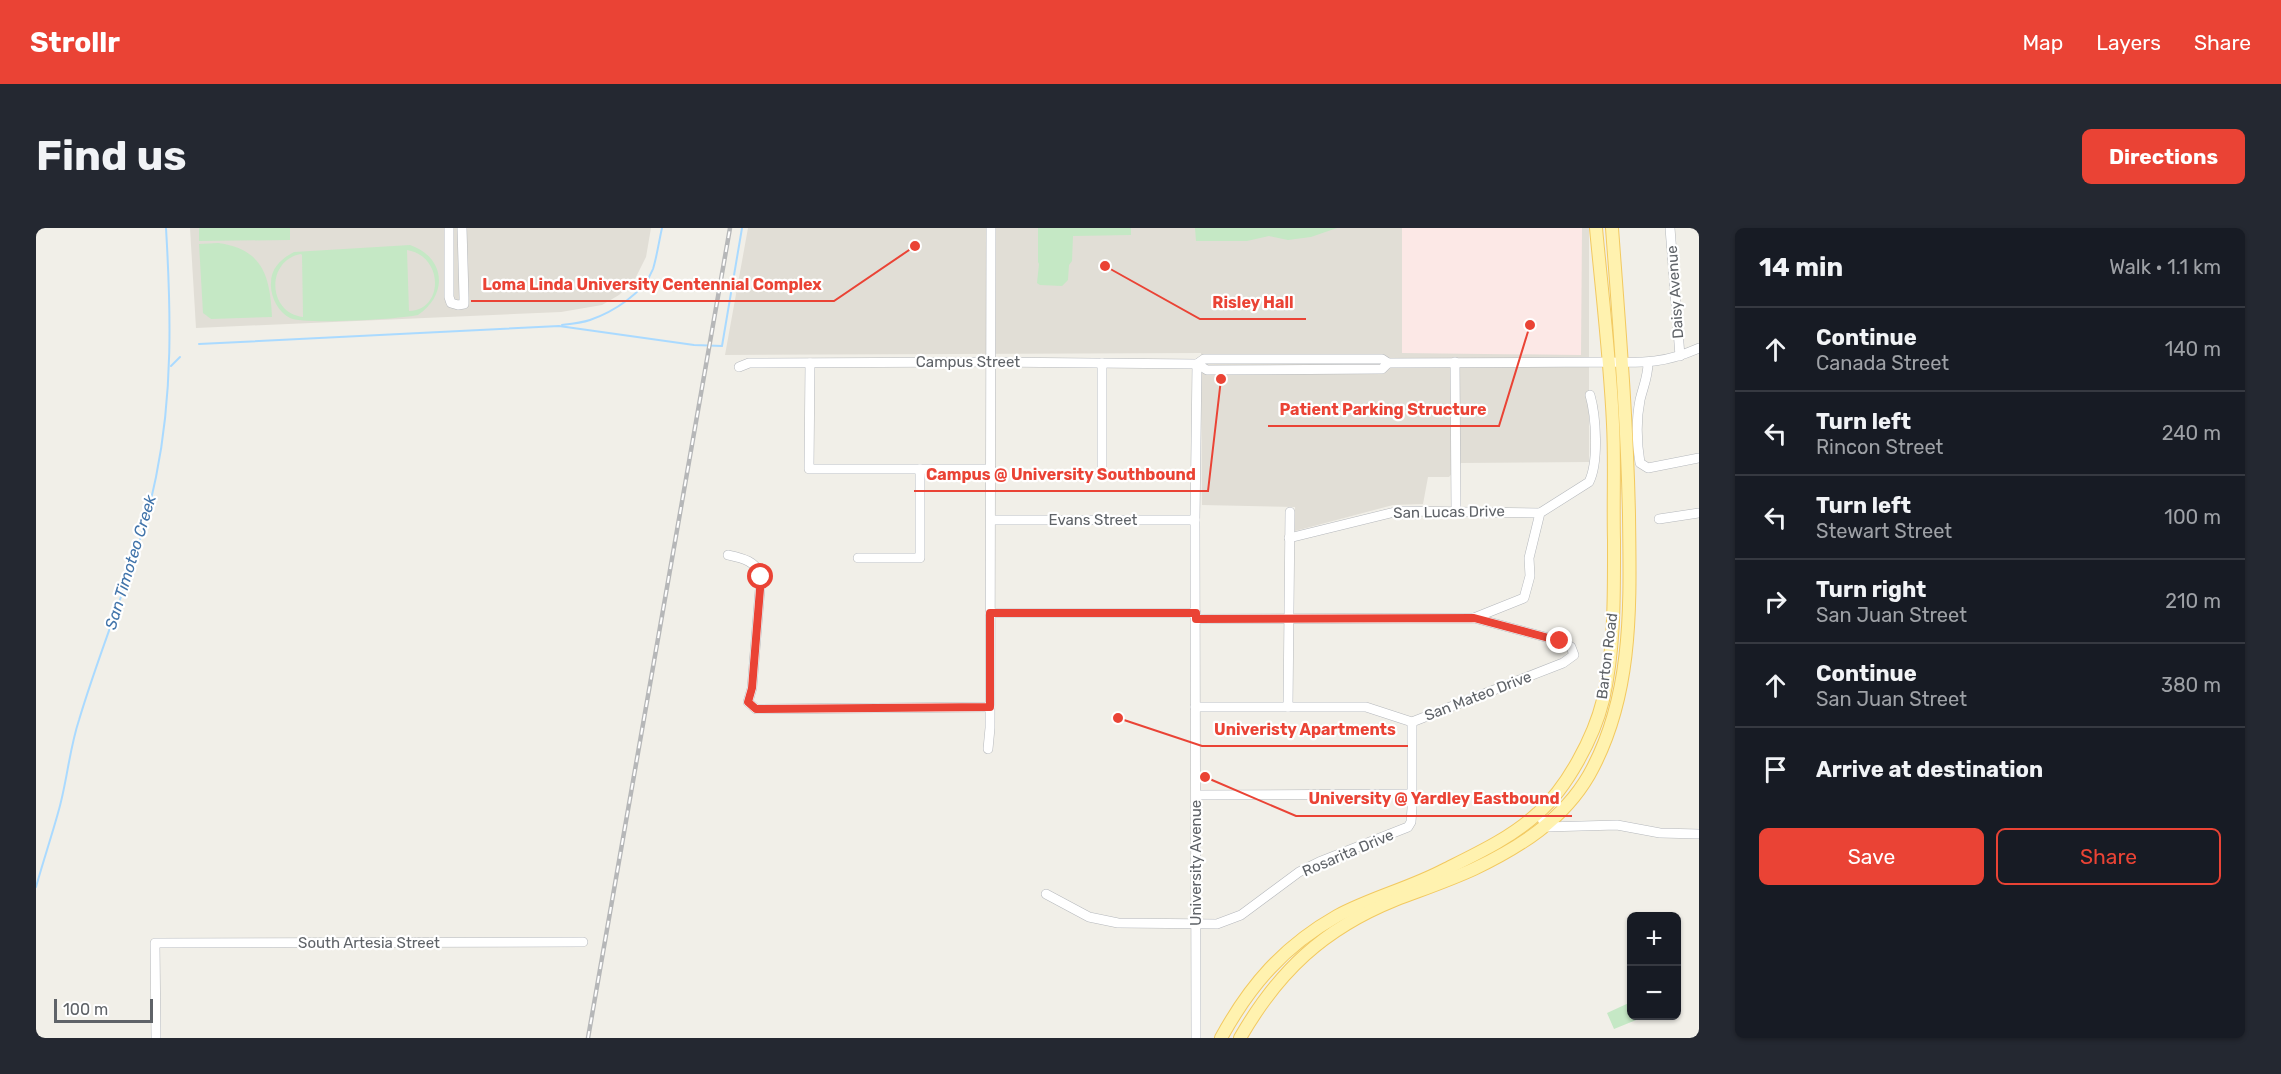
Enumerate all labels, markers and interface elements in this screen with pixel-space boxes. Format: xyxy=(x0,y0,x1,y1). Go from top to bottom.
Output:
text: Strollr xyxy=(30,26,120,59)
text: Map xyxy=(2022,30,2063,55)
text: Layers xyxy=(2096,30,2161,55)
text: Share xyxy=(2194,30,2251,55)
button: Directions xyxy=(2082,129,2245,184)
text: Find us xyxy=(36,131,187,181)
street label: Daisy Avenue xyxy=(1663,245,1687,339)
text: 14 min xyxy=(1759,252,1843,283)
text: Walk · 1.1 km xyxy=(2109,255,2221,279)
callout: Loma Linda University Centennial Complex xyxy=(471,267,834,301)
text: Loma Linda University Centennial Complex xyxy=(482,275,822,294)
callout: Risley Hall xyxy=(1200,285,1306,319)
text: Risley Hall xyxy=(1212,293,1294,312)
text: Continue xyxy=(1816,324,1917,351)
icon: ahead xyxy=(1759,333,1792,366)
text: 140 m xyxy=(2165,337,2221,361)
text: Canada Street xyxy=(1816,351,1949,375)
street label: Campus Street xyxy=(916,353,1020,371)
callout: Patient Parking Structure xyxy=(1268,392,1499,426)
text: Patient Parking Structure xyxy=(1279,400,1487,419)
text: Turn left xyxy=(1816,408,1911,435)
icon: left xyxy=(1759,417,1792,450)
text: 240 m xyxy=(2162,421,2221,445)
text: Rincon Street xyxy=(1816,435,1943,459)
callout: Campus @ University Southbound xyxy=(914,457,1208,491)
text: Campus @ University Southbound xyxy=(926,465,1196,484)
water label: San Timoteo Creek xyxy=(101,492,160,632)
text: Turn left xyxy=(1816,492,1911,519)
icon: left xyxy=(1759,501,1792,534)
street label: San Lucas Drive xyxy=(1393,502,1505,522)
text: 100 m xyxy=(2164,505,2221,529)
street label: Evans Street xyxy=(1049,511,1138,529)
text: Stewart Street xyxy=(1816,519,1952,543)
route start xyxy=(747,563,773,589)
text: Turn right xyxy=(1816,576,1926,603)
icon: right xyxy=(1759,585,1792,618)
text: 210 m xyxy=(2165,589,2221,613)
text: San Juan Street xyxy=(1816,603,1967,627)
street label: Barton Road xyxy=(1593,612,1621,700)
route end xyxy=(1546,627,1572,653)
text: Continue xyxy=(1816,660,1917,687)
street label: San Mateo Drive xyxy=(1422,667,1534,725)
icon: ahead xyxy=(1759,669,1792,702)
text: 380 m xyxy=(2161,673,2221,697)
text: San Juan Street xyxy=(1816,687,1967,711)
callout: Univeristy Apartments xyxy=(1202,712,1408,746)
text: Univeristy Apartments xyxy=(1214,720,1396,739)
icon: arrive xyxy=(1759,753,1792,786)
text: Arrive at destination xyxy=(1816,756,2043,783)
callout: University @ Yardley Eastbound xyxy=(1296,782,1572,816)
text: University @ Yardley Eastbound xyxy=(1308,789,1560,808)
street label: University Avenue xyxy=(1187,800,1205,926)
street label: Rosarita Drive xyxy=(1300,826,1396,880)
button: Save xyxy=(1759,828,1984,885)
button: Share xyxy=(1996,828,2221,885)
map controls xyxy=(1627,912,1681,1020)
button: + xyxy=(1627,912,1681,966)
street label: South Artesia Street xyxy=(298,934,440,952)
button: − xyxy=(1627,966,1681,1020)
scale bar xyxy=(54,996,153,1024)
text: 100 m xyxy=(63,1000,108,1019)

